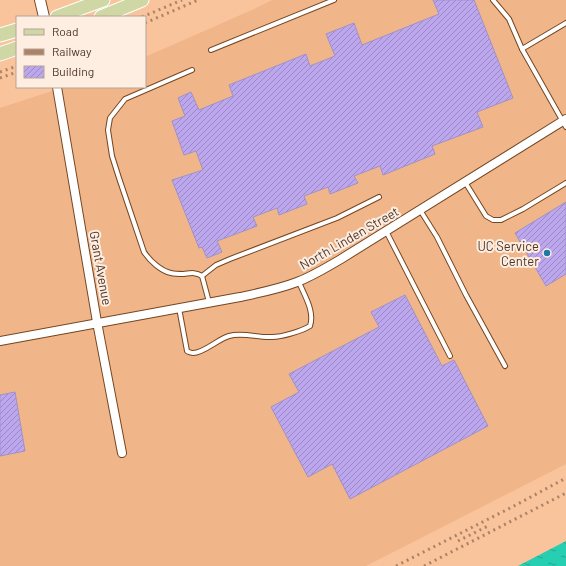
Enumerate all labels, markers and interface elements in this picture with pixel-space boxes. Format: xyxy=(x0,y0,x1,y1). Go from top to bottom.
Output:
legend xyxy=(16,16,146,88)
text: Road xyxy=(52,24,79,38)
text: Railway xyxy=(52,44,92,58)
text: Building xyxy=(52,64,94,78)
street label: North Linden Street xyxy=(297,203,401,273)
street label: Grant Avenue xyxy=(87,230,115,306)
place label: UC Service Center xyxy=(478,238,539,269)
marker: UC Service Center xyxy=(542,248,552,258)

